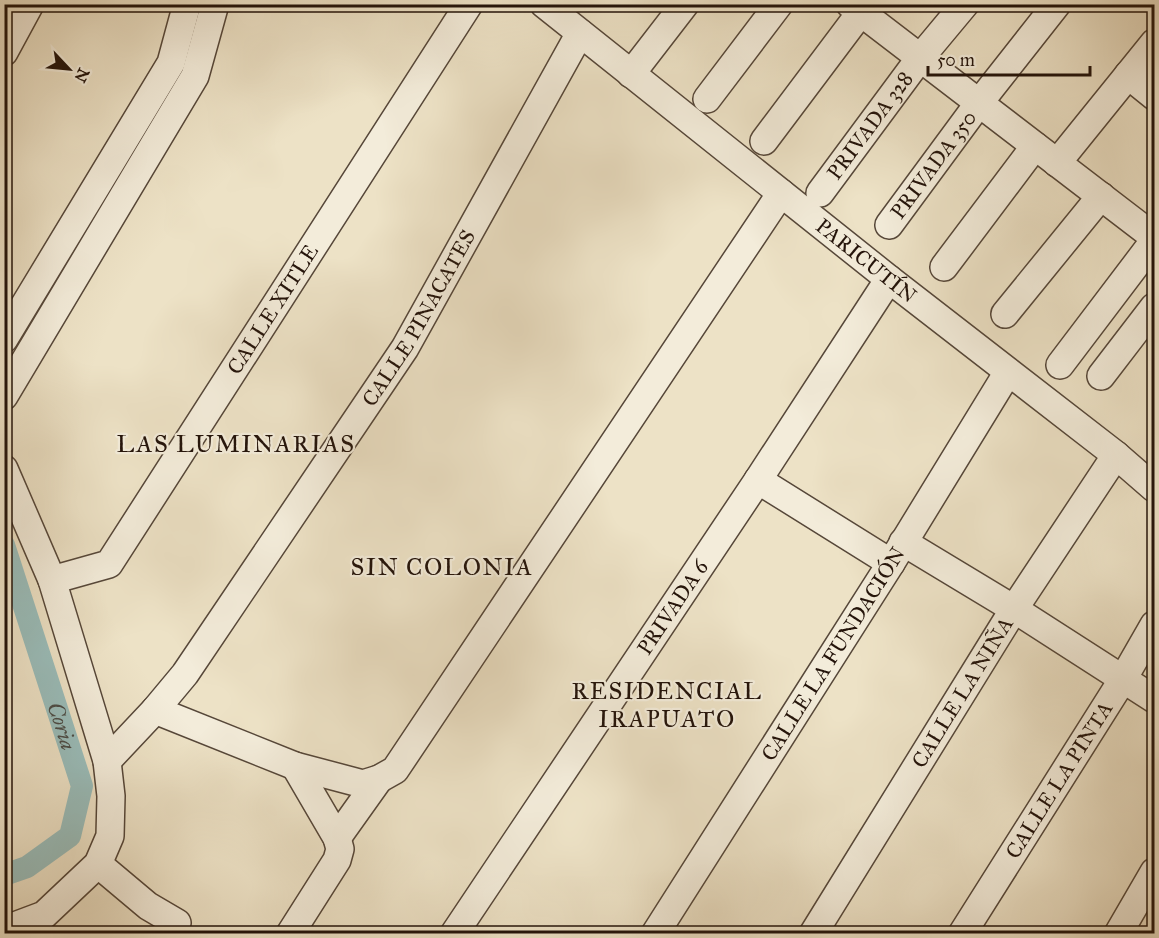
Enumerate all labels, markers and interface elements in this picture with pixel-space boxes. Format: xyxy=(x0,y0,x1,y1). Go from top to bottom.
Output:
north arrow xyxy=(39,39,99,99)
scale bar xyxy=(928,39,1090,77)
text: 50 m xyxy=(937,49,975,71)
text: N xyxy=(70,65,94,86)
street label: PRIVADA 328 xyxy=(821,66,919,185)
street label: PRIVADA 350 xyxy=(885,105,982,224)
street label: PARICUTÍN xyxy=(811,213,922,309)
street label: CALLE PINACATES xyxy=(356,225,481,411)
street label: CALLE XITLE xyxy=(221,239,324,379)
district label: LAS LUMINARIAS xyxy=(116,429,356,459)
street label: CALLE LA FUNDACIÓN xyxy=(756,542,911,766)
district label: SIN COLONIA xyxy=(350,552,534,582)
street label: PRIVADA 6 xyxy=(632,554,714,660)
street label: CALLE LA NIÑA xyxy=(906,612,1019,773)
district label: RESIDENCIAL IRAPUATO xyxy=(571,676,763,734)
street label: CALLE LA PINTA xyxy=(1000,697,1118,864)
water label: Coria xyxy=(42,698,83,753)

